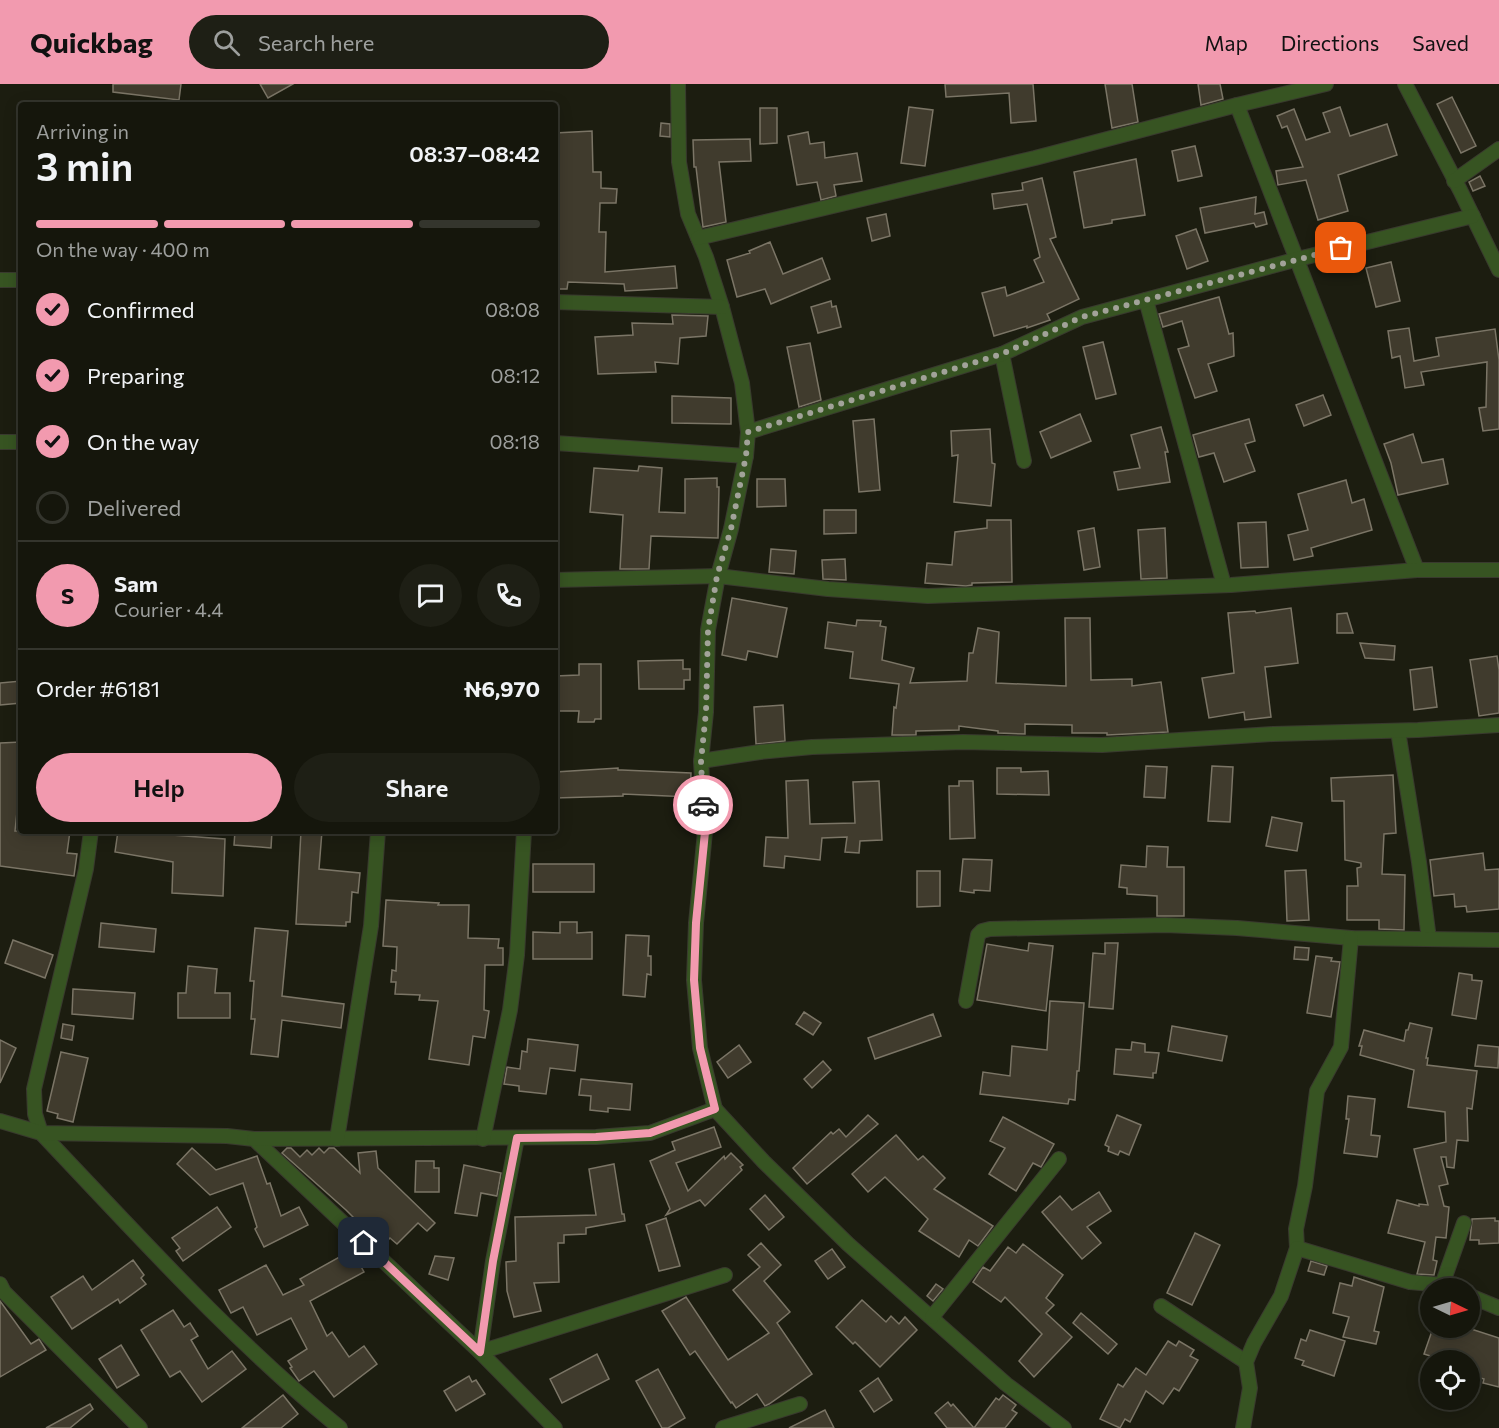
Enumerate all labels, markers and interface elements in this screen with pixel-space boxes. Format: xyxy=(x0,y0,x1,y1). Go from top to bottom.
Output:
search box xyxy=(189,15,609,69)
text: Quickbag xyxy=(30,25,153,59)
icon: search xyxy=(210,26,243,59)
text: Search here xyxy=(258,29,374,56)
text: Map xyxy=(1205,30,1248,55)
text: Directions xyxy=(1281,30,1379,55)
text: Saved xyxy=(1412,30,1469,55)
text: Arriving in xyxy=(36,119,129,143)
text: 08:37–08:42 xyxy=(409,140,540,167)
text: 3 min xyxy=(36,141,133,189)
pin xyxy=(1315,222,1366,273)
icon: bag xyxy=(1324,231,1357,264)
text: On the way · 400 m xyxy=(36,237,210,261)
icon: check xyxy=(36,293,69,326)
text: Confirmed xyxy=(87,296,194,323)
text: 08:08 xyxy=(485,297,540,321)
icon: check xyxy=(36,359,69,392)
text: Preparing xyxy=(87,362,184,389)
text: 08:12 xyxy=(490,363,540,387)
icon: check xyxy=(36,425,69,458)
text: On the way xyxy=(87,428,199,455)
text: 08:18 xyxy=(489,429,540,453)
text: Delivered xyxy=(87,494,181,521)
button: chat xyxy=(399,564,462,627)
button: phone xyxy=(477,564,540,627)
text: Sam xyxy=(114,570,158,597)
text: S xyxy=(61,582,74,609)
text: Courier · 4.4 xyxy=(114,597,223,621)
text: Order #6181 xyxy=(36,675,160,702)
text: ₦6,970 xyxy=(463,675,540,702)
button: Help xyxy=(36,753,282,822)
button: Share xyxy=(294,753,540,822)
courier xyxy=(673,775,733,835)
icon: car xyxy=(687,789,720,822)
pin xyxy=(338,1217,389,1268)
icon: home xyxy=(347,1226,380,1259)
north arrow xyxy=(1420,1278,1480,1338)
map controls xyxy=(1420,1278,1480,1410)
button: locate xyxy=(1420,1350,1480,1410)

